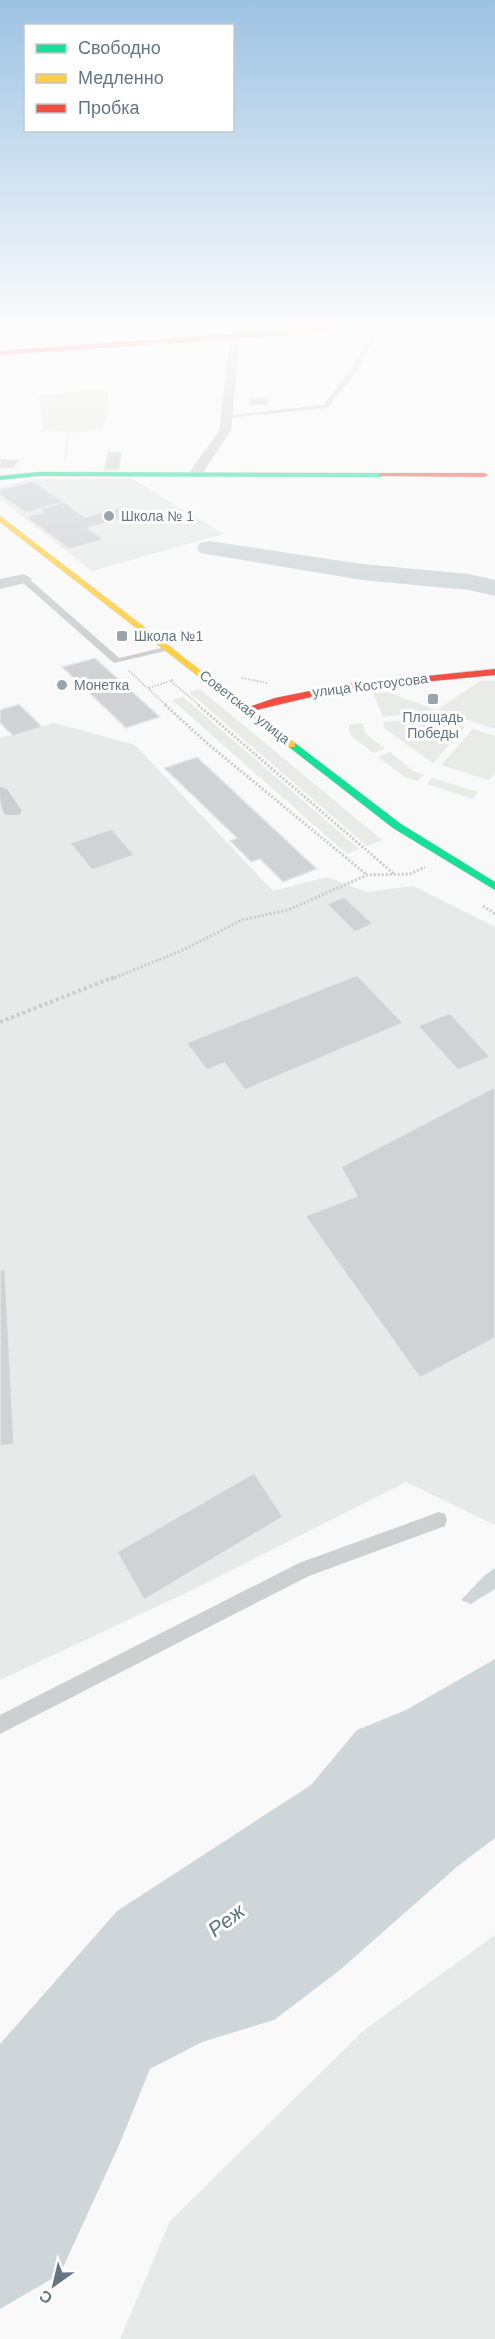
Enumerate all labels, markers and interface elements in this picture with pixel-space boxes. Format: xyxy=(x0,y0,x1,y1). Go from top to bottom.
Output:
legend xyxy=(24,24,234,132)
text: Свободно xyxy=(78,38,161,58)
text: Медленно xyxy=(78,68,164,88)
text: Пробка xyxy=(78,98,141,118)
place label: Школа № 1 xyxy=(121,508,194,524)
marker: Школа № 1 xyxy=(102,509,116,523)
place label: Школа №1 xyxy=(134,628,203,644)
marker: Школа №1 xyxy=(115,629,129,643)
street label: Советская улица xyxy=(197,667,293,747)
street label: улица Костоусова xyxy=(311,670,429,700)
place label: Монетка xyxy=(74,677,130,693)
marker: Монетка xyxy=(55,678,69,692)
marker: Площадь Победы xyxy=(426,692,440,706)
place label: Площадь Победы xyxy=(403,709,463,741)
water label: Реж xyxy=(203,1898,250,1941)
north arrow xyxy=(24,2255,84,2315)
text: С xyxy=(36,2286,55,2307)

